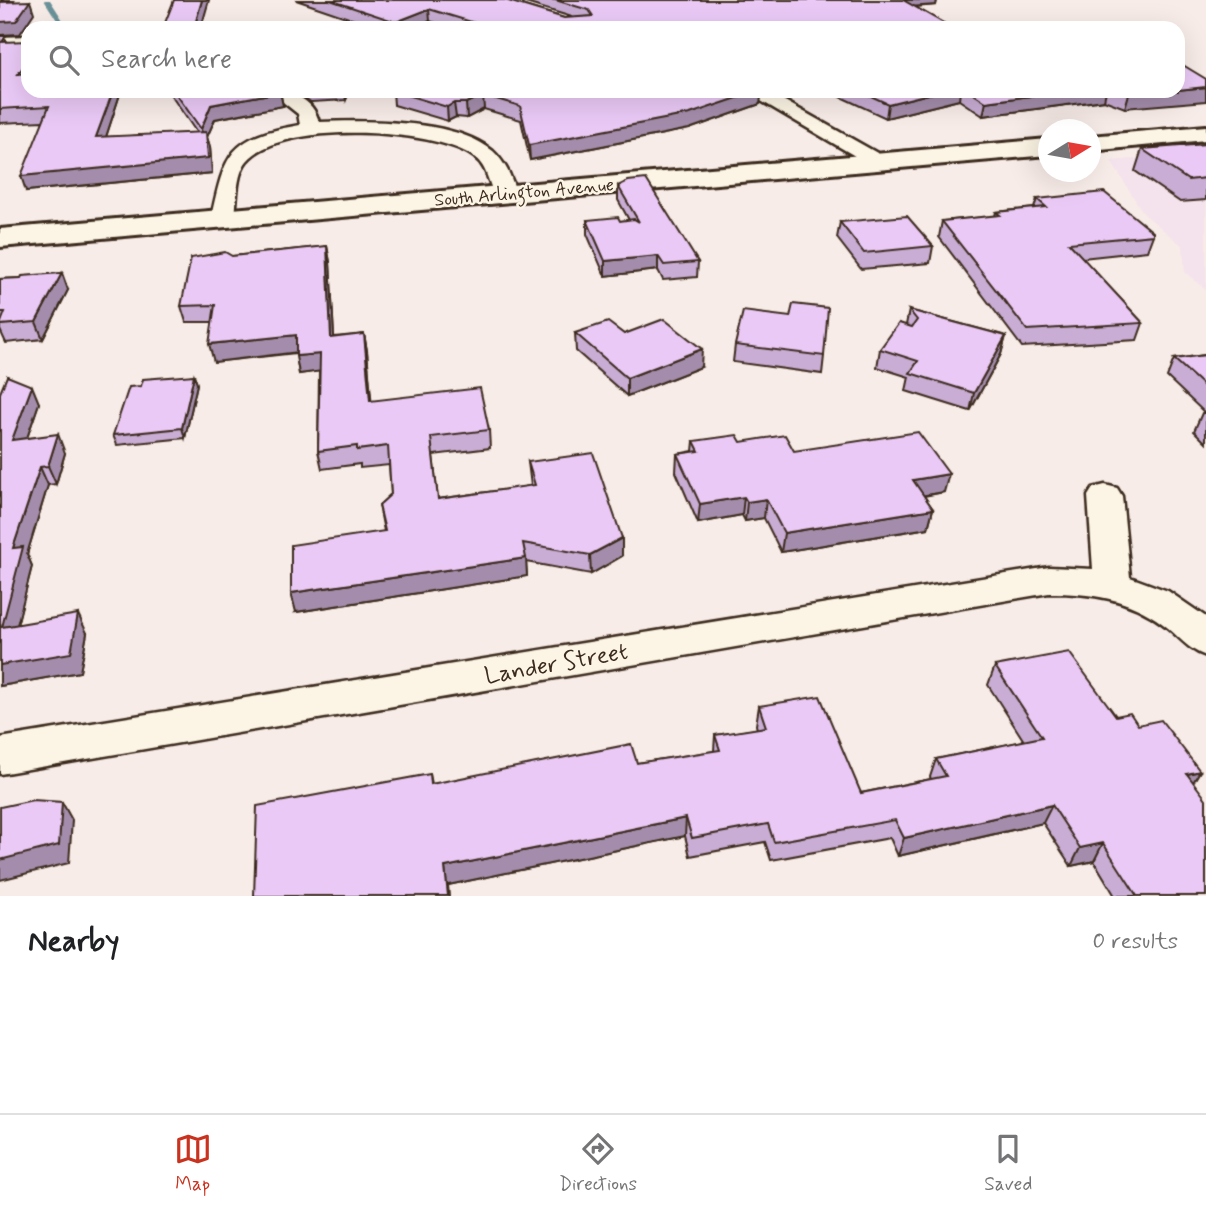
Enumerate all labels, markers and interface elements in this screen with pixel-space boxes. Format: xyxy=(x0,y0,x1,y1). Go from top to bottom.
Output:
search box xyxy=(21,21,1185,98)
icon: search xyxy=(45,41,83,79)
text: Search here xyxy=(101,43,232,77)
north arrow xyxy=(1038,119,1101,182)
street label: South Arlington Avenue xyxy=(433,173,615,215)
street label: Lander Street xyxy=(482,637,630,692)
text: Nearby xyxy=(28,922,119,961)
text: 0 results xyxy=(1092,927,1178,957)
tab: Map xyxy=(174,1130,212,1197)
tab: Directions xyxy=(559,1130,637,1197)
tab: Saved xyxy=(984,1130,1032,1197)

